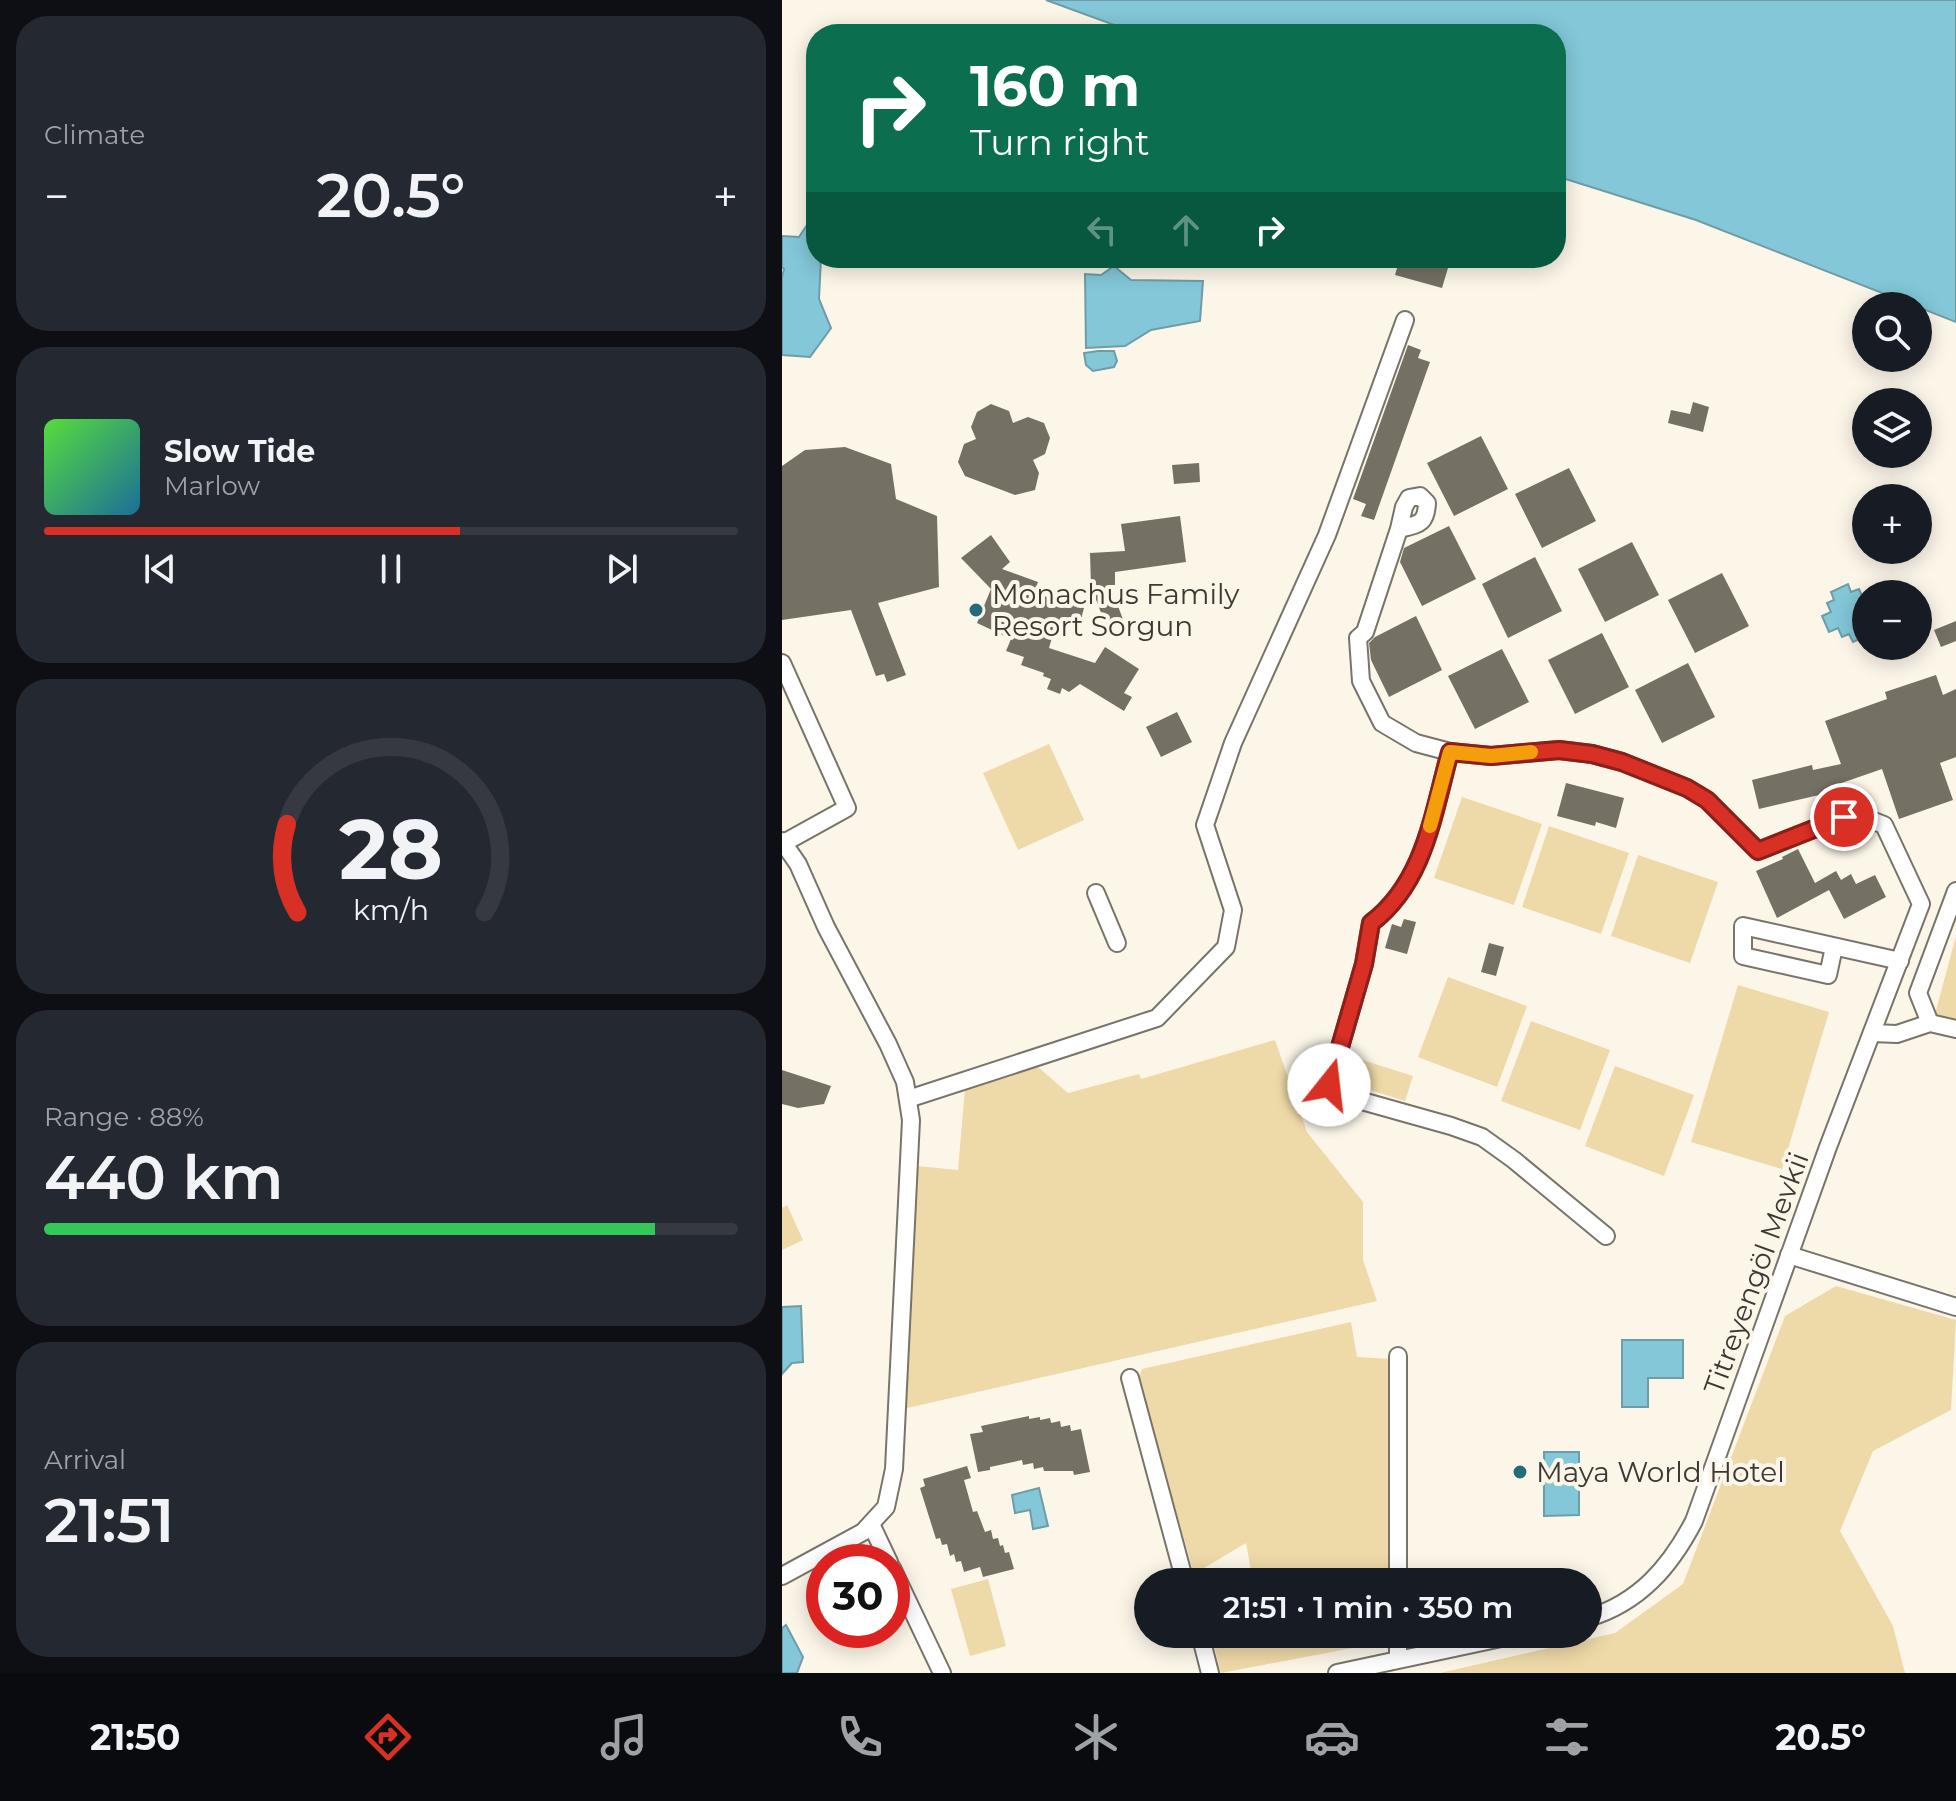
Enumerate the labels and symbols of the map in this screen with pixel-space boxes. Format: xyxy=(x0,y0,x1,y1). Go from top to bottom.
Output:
place label: Monachus Family Resort Sorgun xyxy=(992,577,1240,643)
marker: Monachus Family Resort Sorgun xyxy=(967,601,985,619)
pin xyxy=(1810,783,1878,851)
position arrow xyxy=(1287,1043,1371,1127)
street label: Titreyengöl Mevkii xyxy=(1696,1147,1816,1399)
place label: Maya World Hotel xyxy=(1536,1455,1785,1489)
marker: Maya World Hotel xyxy=(1511,1463,1529,1481)
speed limit sign: 30 xyxy=(806,1544,910,1648)

